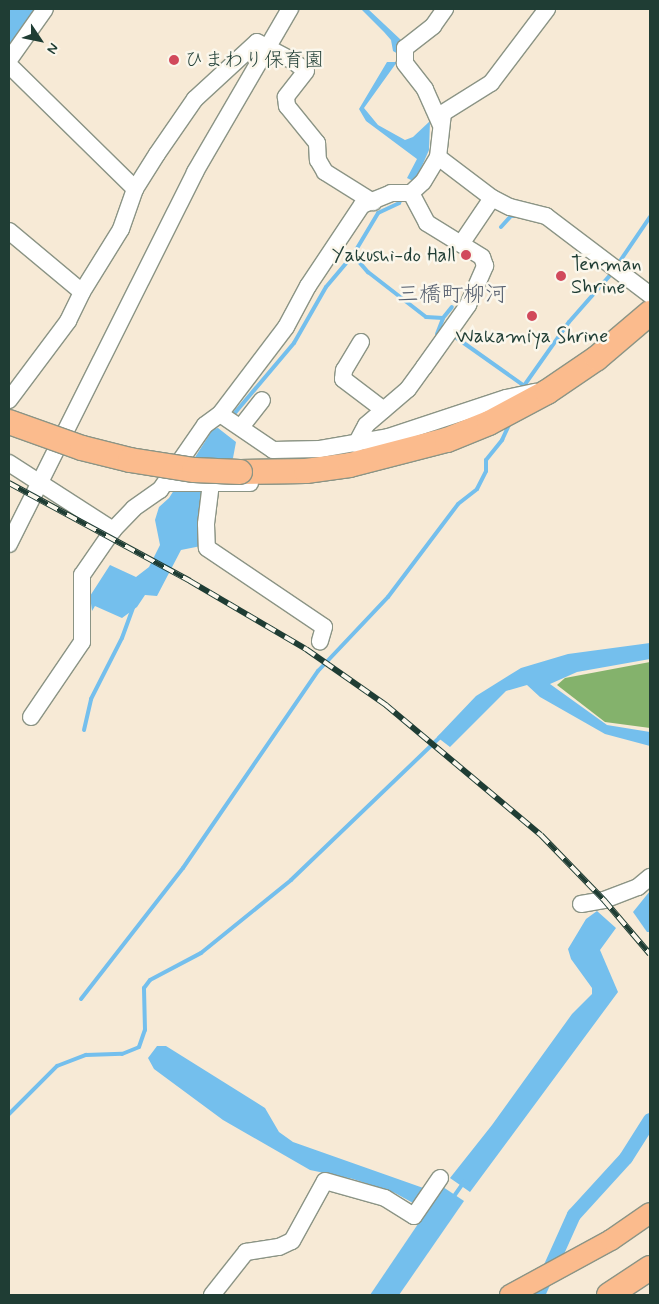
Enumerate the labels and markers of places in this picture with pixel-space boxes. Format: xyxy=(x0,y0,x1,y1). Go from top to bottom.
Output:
place label: ひまわり保育園 xyxy=(184,48,324,72)
marker: ひまわり保育園 xyxy=(168,54,180,66)
place label: Yakushi-do Hall xyxy=(329,243,456,267)
marker: Yakushi-do Hall xyxy=(460,249,472,261)
place label: Tenman Shrine xyxy=(571,252,641,299)
marker: Tenman Shrine xyxy=(555,270,567,282)
marker: Wakamiya Shrine xyxy=(526,310,538,322)
place label: Wakamiya Shrine xyxy=(454,324,610,348)

